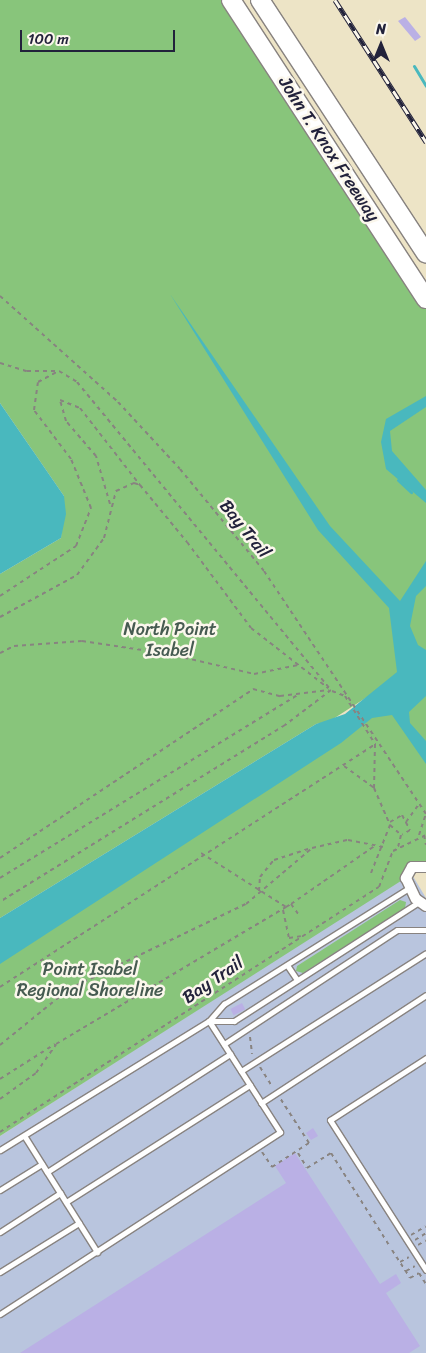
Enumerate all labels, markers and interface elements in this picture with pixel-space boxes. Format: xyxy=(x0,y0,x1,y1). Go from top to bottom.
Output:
text: N xyxy=(376,17,386,42)
scale bar xyxy=(22,20,178,52)
north arrow xyxy=(356,20,406,70)
text: 100 m xyxy=(28,26,69,52)
street label: John T. Knox Freeway xyxy=(274,72,384,226)
street label: Bay Trail xyxy=(215,495,275,563)
park label: North Point Isabel xyxy=(123,619,217,662)
street label: Bay Trail xyxy=(178,952,248,1008)
park label: Point Isabel Regional Shoreline xyxy=(16,959,164,1002)

